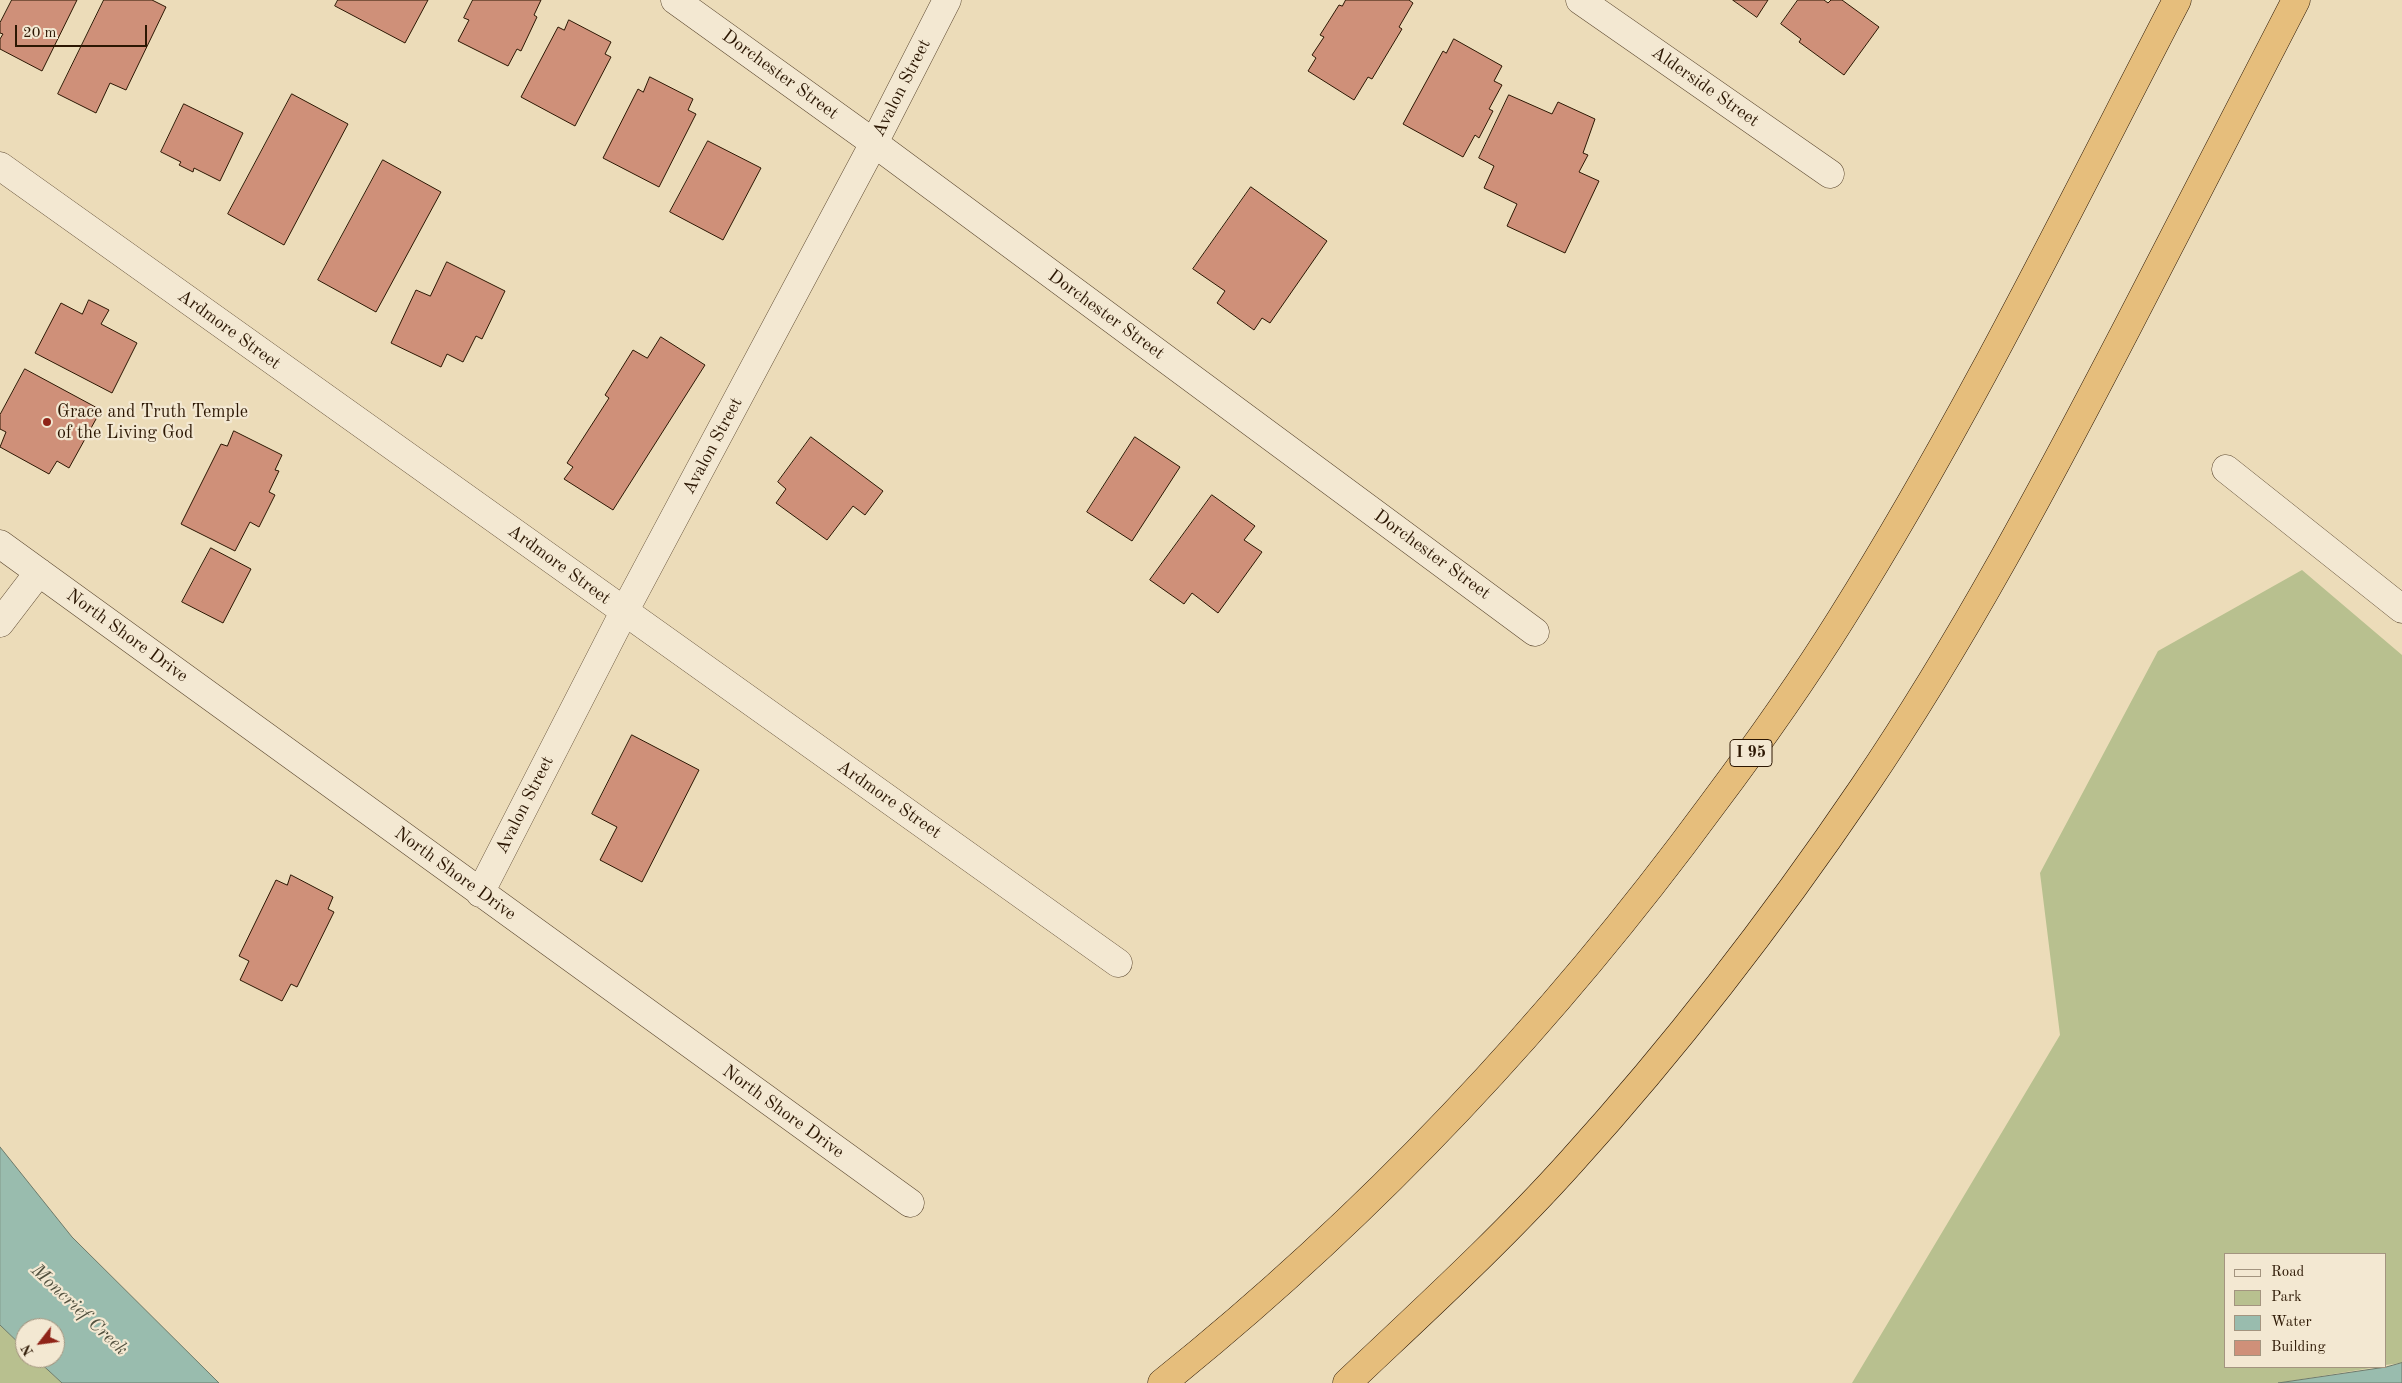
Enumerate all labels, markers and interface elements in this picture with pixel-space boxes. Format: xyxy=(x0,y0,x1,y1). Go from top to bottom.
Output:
scale bar xyxy=(18,15,150,47)
street label: Dorchester Street xyxy=(718,25,842,125)
text: 20 m xyxy=(23,26,57,41)
street label: Avalon Street xyxy=(868,36,936,140)
street label: Alderside Street xyxy=(1647,42,1763,132)
street label: Dorchester Street xyxy=(1044,265,1168,365)
street label: Ardmore Street xyxy=(173,285,285,375)
street label: Avalon Street xyxy=(678,394,748,498)
place label: Grace and Truth Temple of the Living God xyxy=(57,401,248,444)
marker: Grace and Truth Temple of the Living God xyxy=(41,416,53,428)
street label: Dorchester Street xyxy=(1370,505,1494,605)
street label: Ardmore Street xyxy=(503,520,615,610)
street label: North Shore Drive xyxy=(62,585,192,687)
road number: I 95 xyxy=(1730,740,1772,766)
street label: Avalon Street xyxy=(491,753,559,857)
street label: Ardmore Street xyxy=(833,756,945,844)
street label: North Shore Drive xyxy=(390,823,520,925)
street label: North Shore Drive xyxy=(718,1061,848,1163)
legend xyxy=(2224,1253,2387,1368)
water label: Moncrief Creek xyxy=(26,1259,132,1361)
text: Road xyxy=(2271,1265,2304,1280)
text: Park xyxy=(2271,1290,2302,1305)
text: Water xyxy=(2271,1315,2312,1330)
north arrow xyxy=(15,1318,65,1368)
text: Building xyxy=(2271,1340,2326,1355)
text: N xyxy=(19,1342,37,1358)

